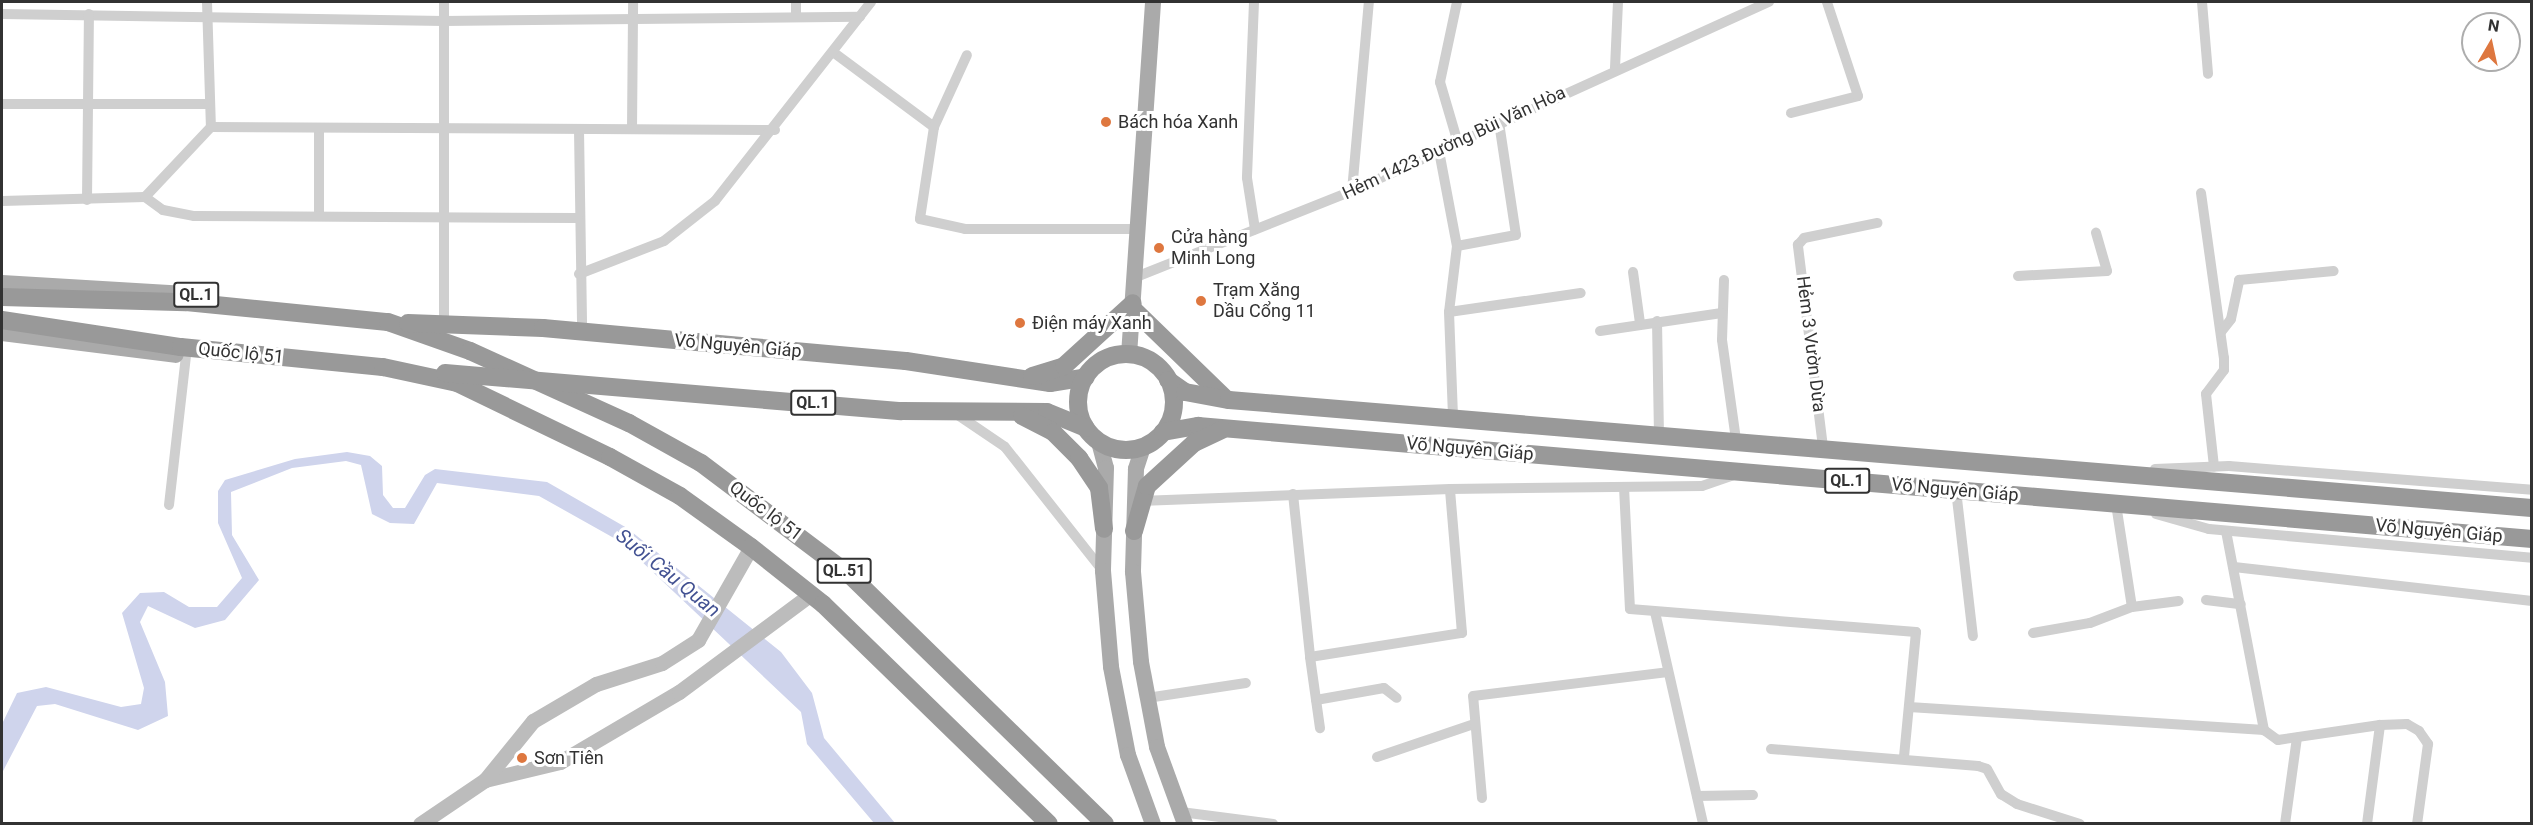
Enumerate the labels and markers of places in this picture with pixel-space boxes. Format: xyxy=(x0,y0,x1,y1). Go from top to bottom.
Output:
place label: Bách hóa Xanh xyxy=(1118,111,1238,133)
marker: Bách hóa Xanh xyxy=(1099,115,1113,129)
place label: Cửa hàng Minh Long xyxy=(1171,227,1255,270)
marker: Cửa hàng Minh Long xyxy=(1152,241,1166,255)
place label: Trạm Xăng Dầu Cổng 11 xyxy=(1213,280,1316,322)
marker: Trạm Xăng Dầu Cổng 11 xyxy=(1194,294,1208,308)
place label: Điện máy Xanh xyxy=(1032,312,1152,334)
marker: Điện máy Xanh xyxy=(1013,316,1027,330)
place label: Sơn Tiên xyxy=(534,747,604,769)
marker: Sơn Tiên xyxy=(515,751,529,765)

